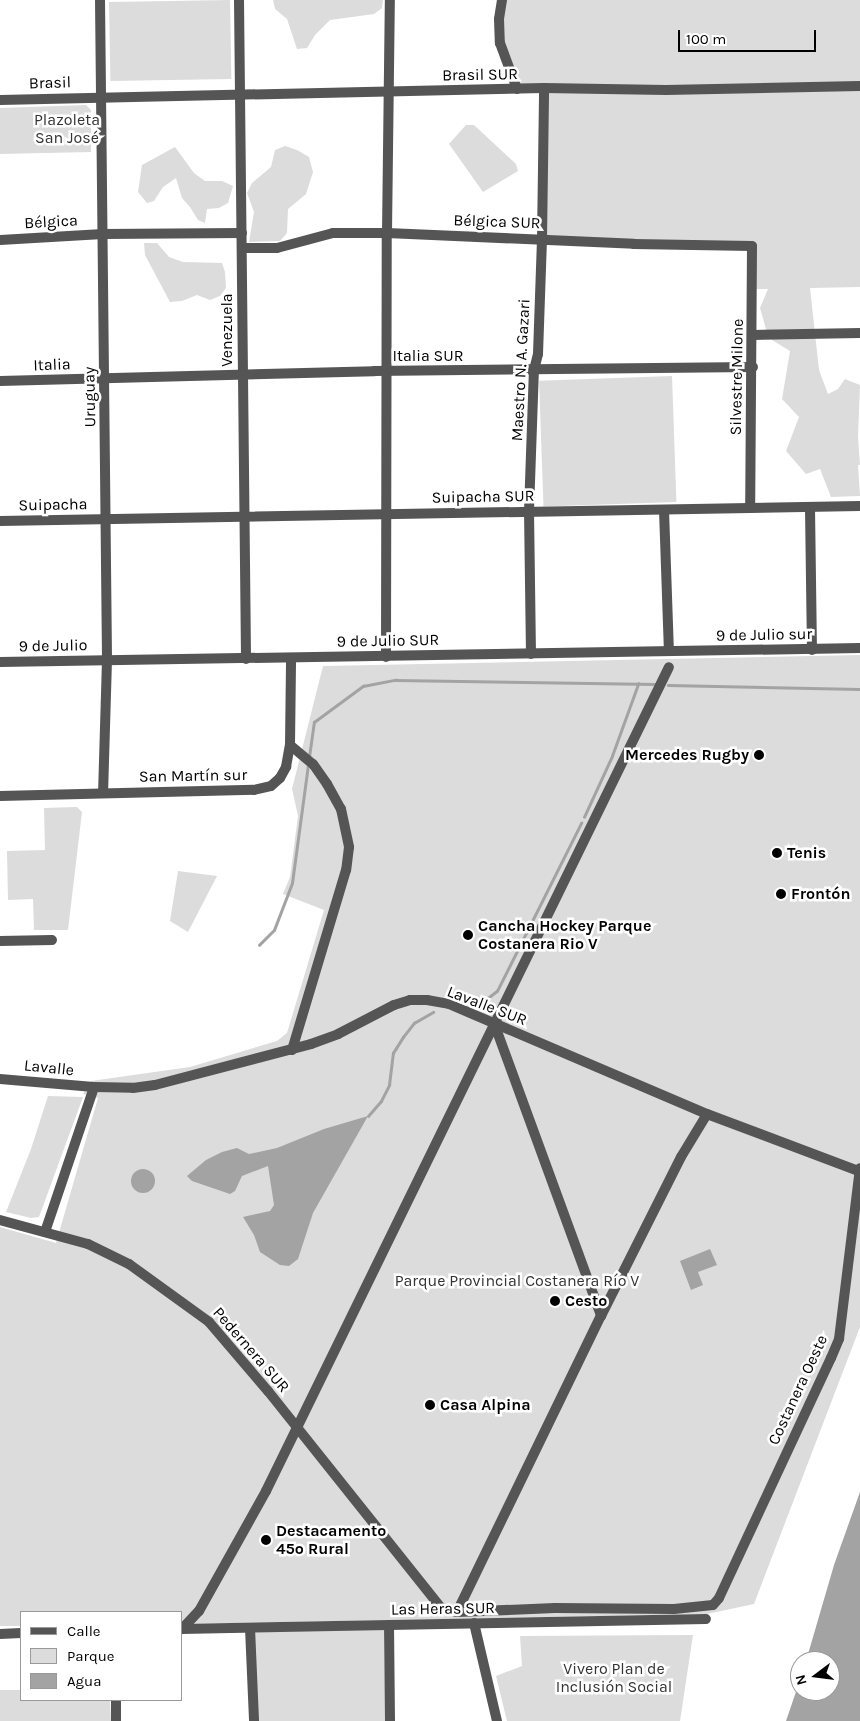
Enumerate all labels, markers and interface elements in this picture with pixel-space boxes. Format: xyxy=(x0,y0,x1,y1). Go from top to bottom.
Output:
scale bar xyxy=(680,20,818,52)
text: 100 m xyxy=(686,30,726,48)
street label: Brasil SUR xyxy=(442,65,518,85)
street label: Brasil xyxy=(29,73,71,93)
park label: Plazoleta San José xyxy=(34,110,100,148)
street label: Bélgica xyxy=(24,211,78,233)
street label: Bélgica SUR xyxy=(453,211,541,233)
street label: Venezuela xyxy=(217,293,237,367)
street label: Maestro N. A. Gazari xyxy=(508,298,534,442)
street label: Silvestre Milone xyxy=(726,318,748,436)
street label: Italia SUR xyxy=(392,346,464,366)
street label: Italia xyxy=(33,355,71,375)
street label: Uruguay xyxy=(80,366,100,428)
street label: Suipacha SUR xyxy=(431,487,535,507)
street label: Suipacha xyxy=(18,495,88,515)
street label: 9 de Julio sur xyxy=(716,625,812,645)
street label: 9 de Julio SUR xyxy=(337,631,439,651)
street label: 9 de Julio xyxy=(18,636,88,656)
place label: Mercedes Rugby xyxy=(625,745,749,765)
marker: Mercedes Rugby xyxy=(753,749,765,761)
street label: San Martín sur xyxy=(139,765,247,787)
place label: Tenis xyxy=(787,843,826,863)
marker: Tenis xyxy=(771,847,783,859)
place label: Frontón xyxy=(791,884,850,904)
marker: Frontón xyxy=(775,888,787,900)
place label: Cancha Hockey Parque Costanera Rio V xyxy=(478,916,651,954)
marker: Cancha Hockey Parque Costanera Rio V xyxy=(462,929,474,941)
street label: Lavalle SUR xyxy=(444,982,530,1030)
street label: Lavalle xyxy=(23,1056,75,1080)
park label: Parque Provincial Costanera Río V xyxy=(395,1271,639,1291)
place label: Cesto xyxy=(565,1291,607,1311)
marker: Cesto xyxy=(549,1295,561,1307)
street label: Pedernera SUR xyxy=(209,1303,293,1397)
street label: Costanera Oeste xyxy=(764,1332,832,1448)
place label: Casa Alpina xyxy=(440,1395,531,1415)
marker: Casa Alpina xyxy=(424,1399,436,1411)
place label: Destacamento 45º Rural xyxy=(276,1521,386,1559)
marker: Destacamento 45º Rural xyxy=(260,1534,272,1546)
street label: Las Heras SUR xyxy=(391,1598,495,1620)
legend xyxy=(20,1611,182,1701)
text: Calle xyxy=(67,1622,101,1640)
text: Parque xyxy=(67,1647,115,1665)
north arrow xyxy=(790,1651,840,1701)
park label: Vivero Plan de Inclusión Social xyxy=(556,1659,672,1697)
text: Agua xyxy=(67,1672,101,1690)
text: N xyxy=(791,1673,811,1687)

